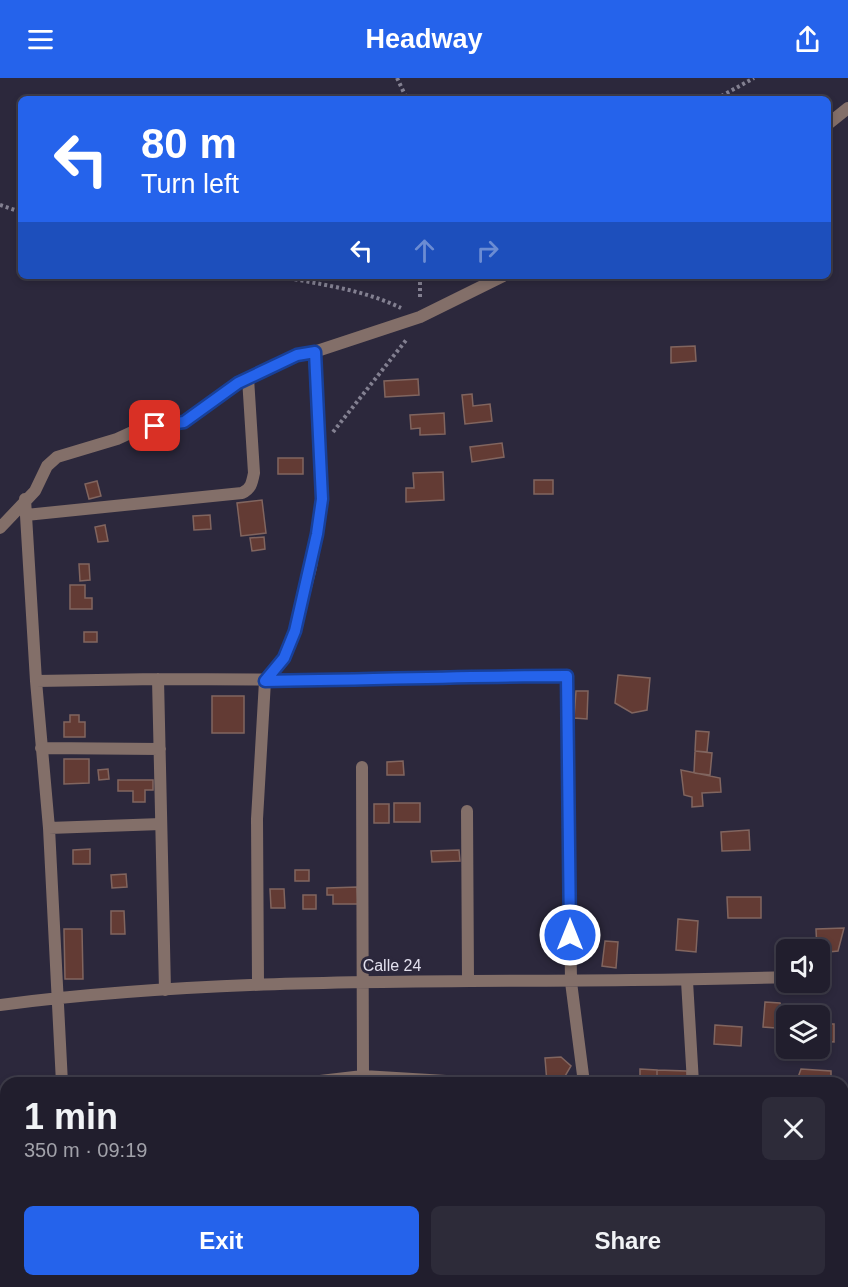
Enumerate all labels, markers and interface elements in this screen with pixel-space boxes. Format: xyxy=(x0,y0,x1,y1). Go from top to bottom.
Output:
icon: menu xyxy=(24,23,57,56)
icon: share xyxy=(791,23,824,56)
text: Headway xyxy=(365,24,483,54)
icon: left xyxy=(42,120,120,198)
text: 80 m xyxy=(141,120,237,167)
text: Turn left xyxy=(141,169,239,199)
icon: left xyxy=(345,234,378,267)
icon: ahead xyxy=(408,234,441,267)
icon: right xyxy=(471,234,504,267)
pin xyxy=(129,400,180,451)
icon: arrive xyxy=(138,409,171,442)
position arrow xyxy=(538,903,602,967)
map controls xyxy=(776,939,830,1059)
button: sound xyxy=(776,939,830,993)
street label: Calle 24 xyxy=(363,957,421,974)
button: layers xyxy=(776,1005,830,1059)
text: 1 min xyxy=(24,1096,118,1137)
button: close xyxy=(762,1097,825,1160)
text: 350 m · 09:19 xyxy=(24,1139,147,1161)
button: Exit xyxy=(24,1206,419,1275)
button: Share xyxy=(431,1206,825,1275)

